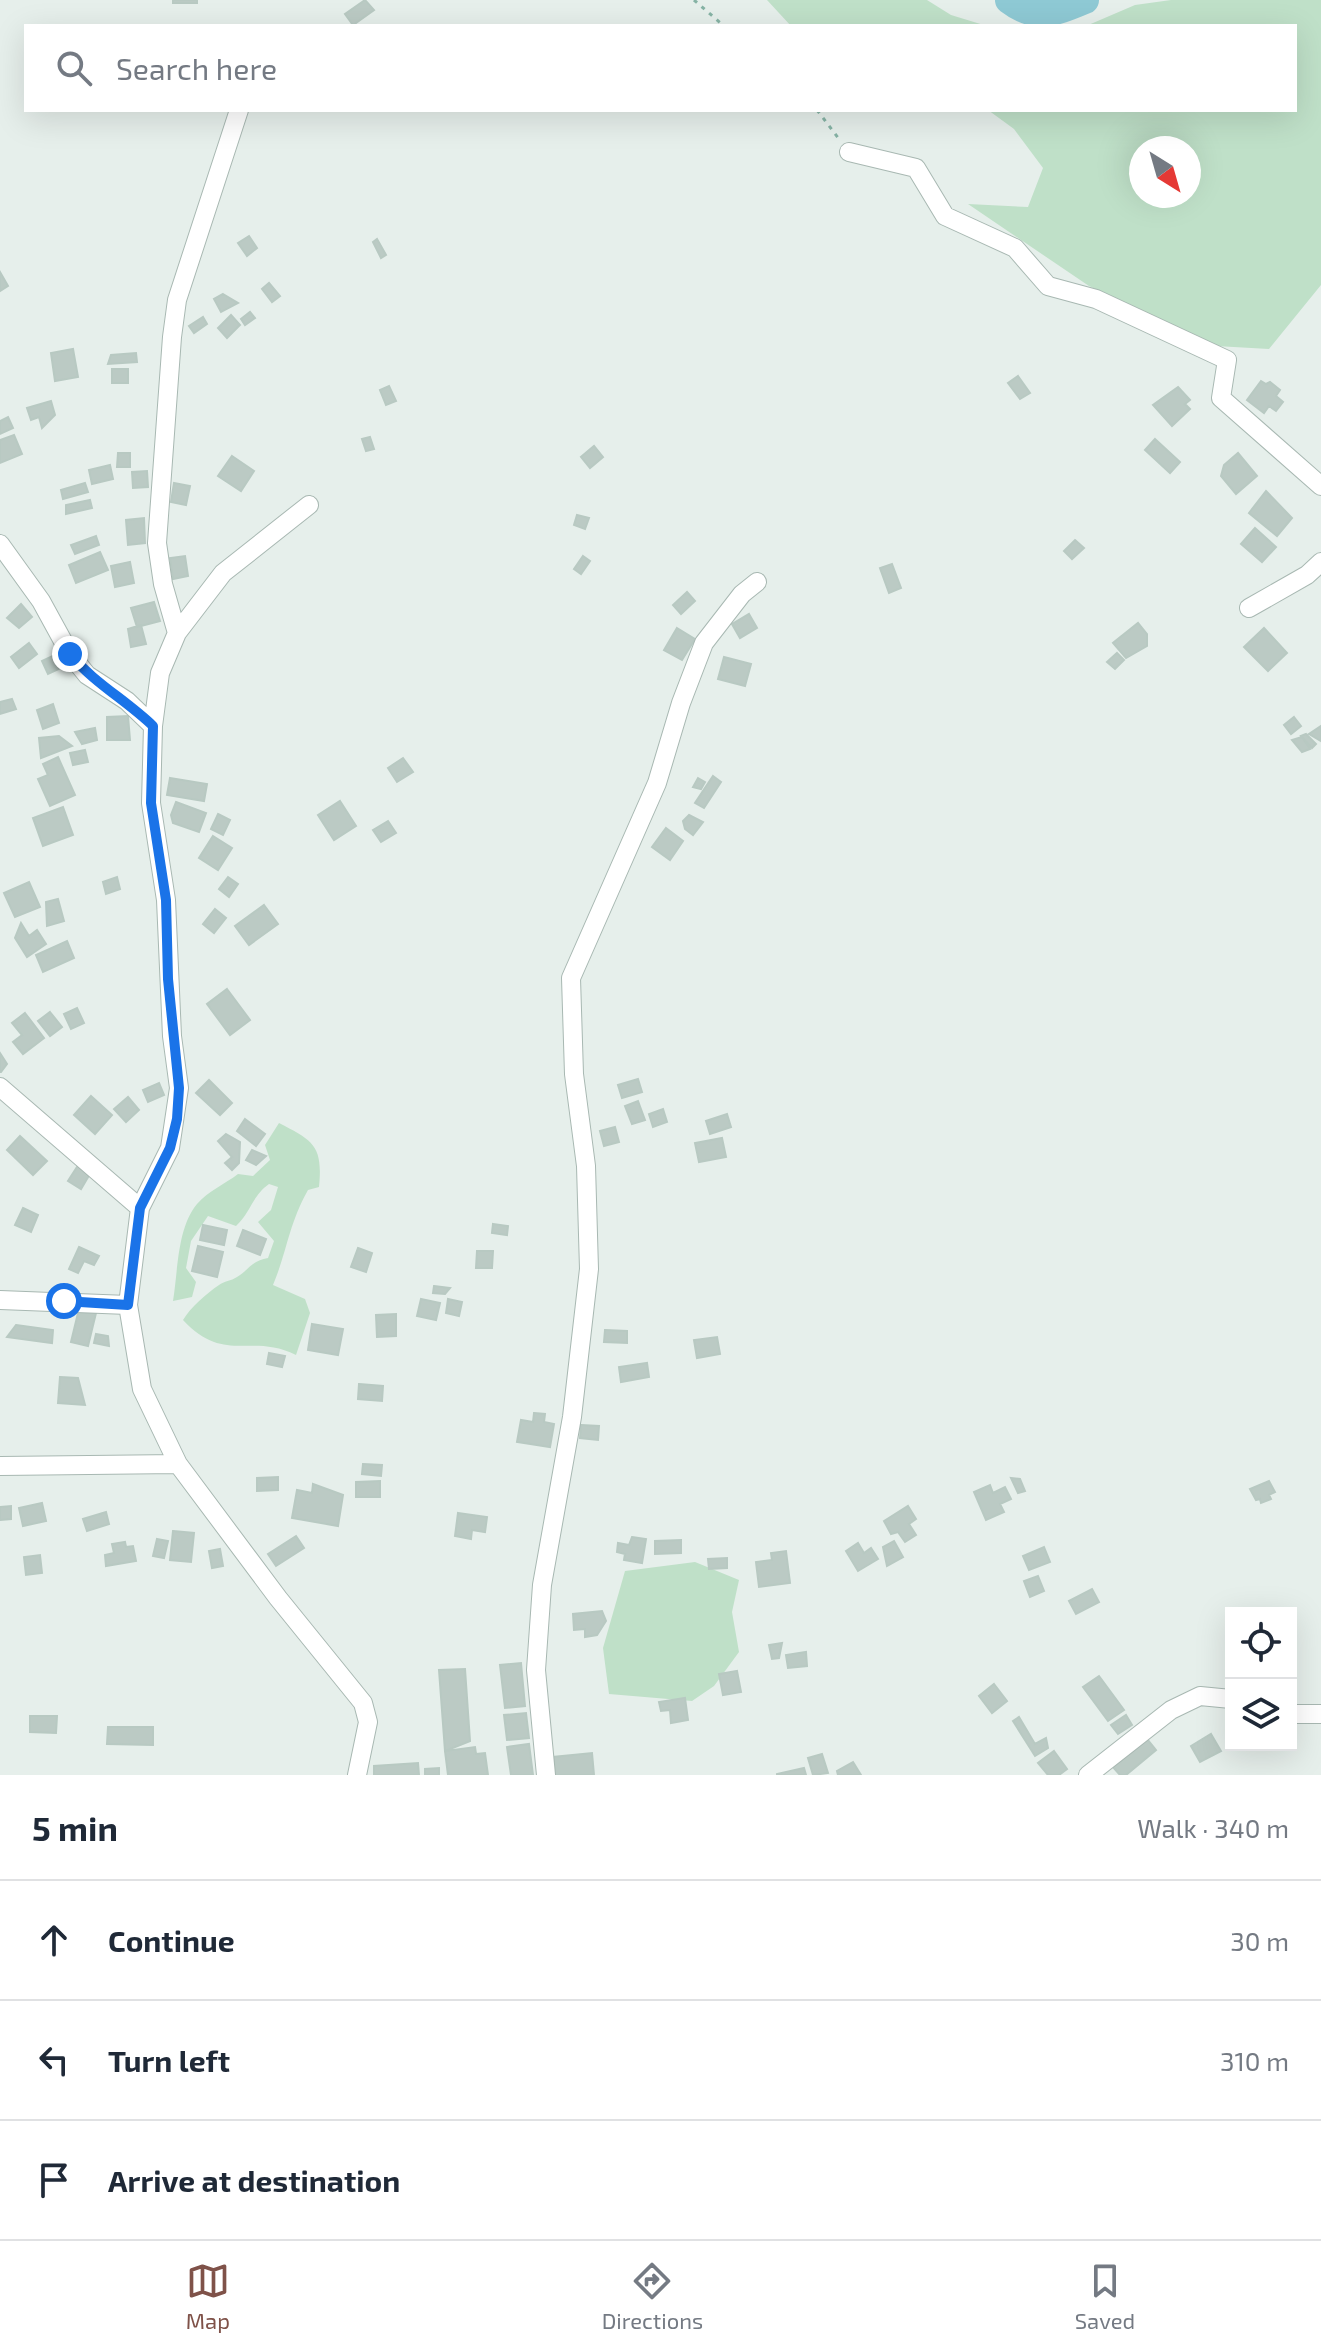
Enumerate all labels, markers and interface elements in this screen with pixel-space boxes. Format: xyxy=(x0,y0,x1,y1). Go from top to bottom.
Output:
search box xyxy=(24,24,1297,112)
icon: search xyxy=(52,46,96,90)
text: Search here xyxy=(116,50,277,86)
north arrow xyxy=(1129,136,1201,208)
route end xyxy=(52,636,88,672)
route start xyxy=(46,1283,82,1319)
map controls xyxy=(1225,1607,1297,1751)
button: locate xyxy=(1225,1607,1297,1679)
button: layers xyxy=(1225,1679,1297,1751)
text: 5 min xyxy=(32,1807,118,1848)
text: Walk · 340 m xyxy=(1137,1812,1289,1843)
icon: ahead xyxy=(32,1918,76,1962)
text: Continue xyxy=(108,1922,235,1958)
text: 30 m xyxy=(1230,1925,1289,1956)
icon: left xyxy=(32,2038,76,2082)
text: Turn left xyxy=(108,2042,230,2078)
text: 310 m xyxy=(1220,2045,1289,2076)
icon: arrive xyxy=(32,2158,76,2202)
text: Arrive at destination xyxy=(108,2162,400,2198)
tab: Map xyxy=(186,2259,230,2333)
tab: Directions xyxy=(602,2259,703,2333)
tab: Saved xyxy=(1075,2259,1135,2333)

